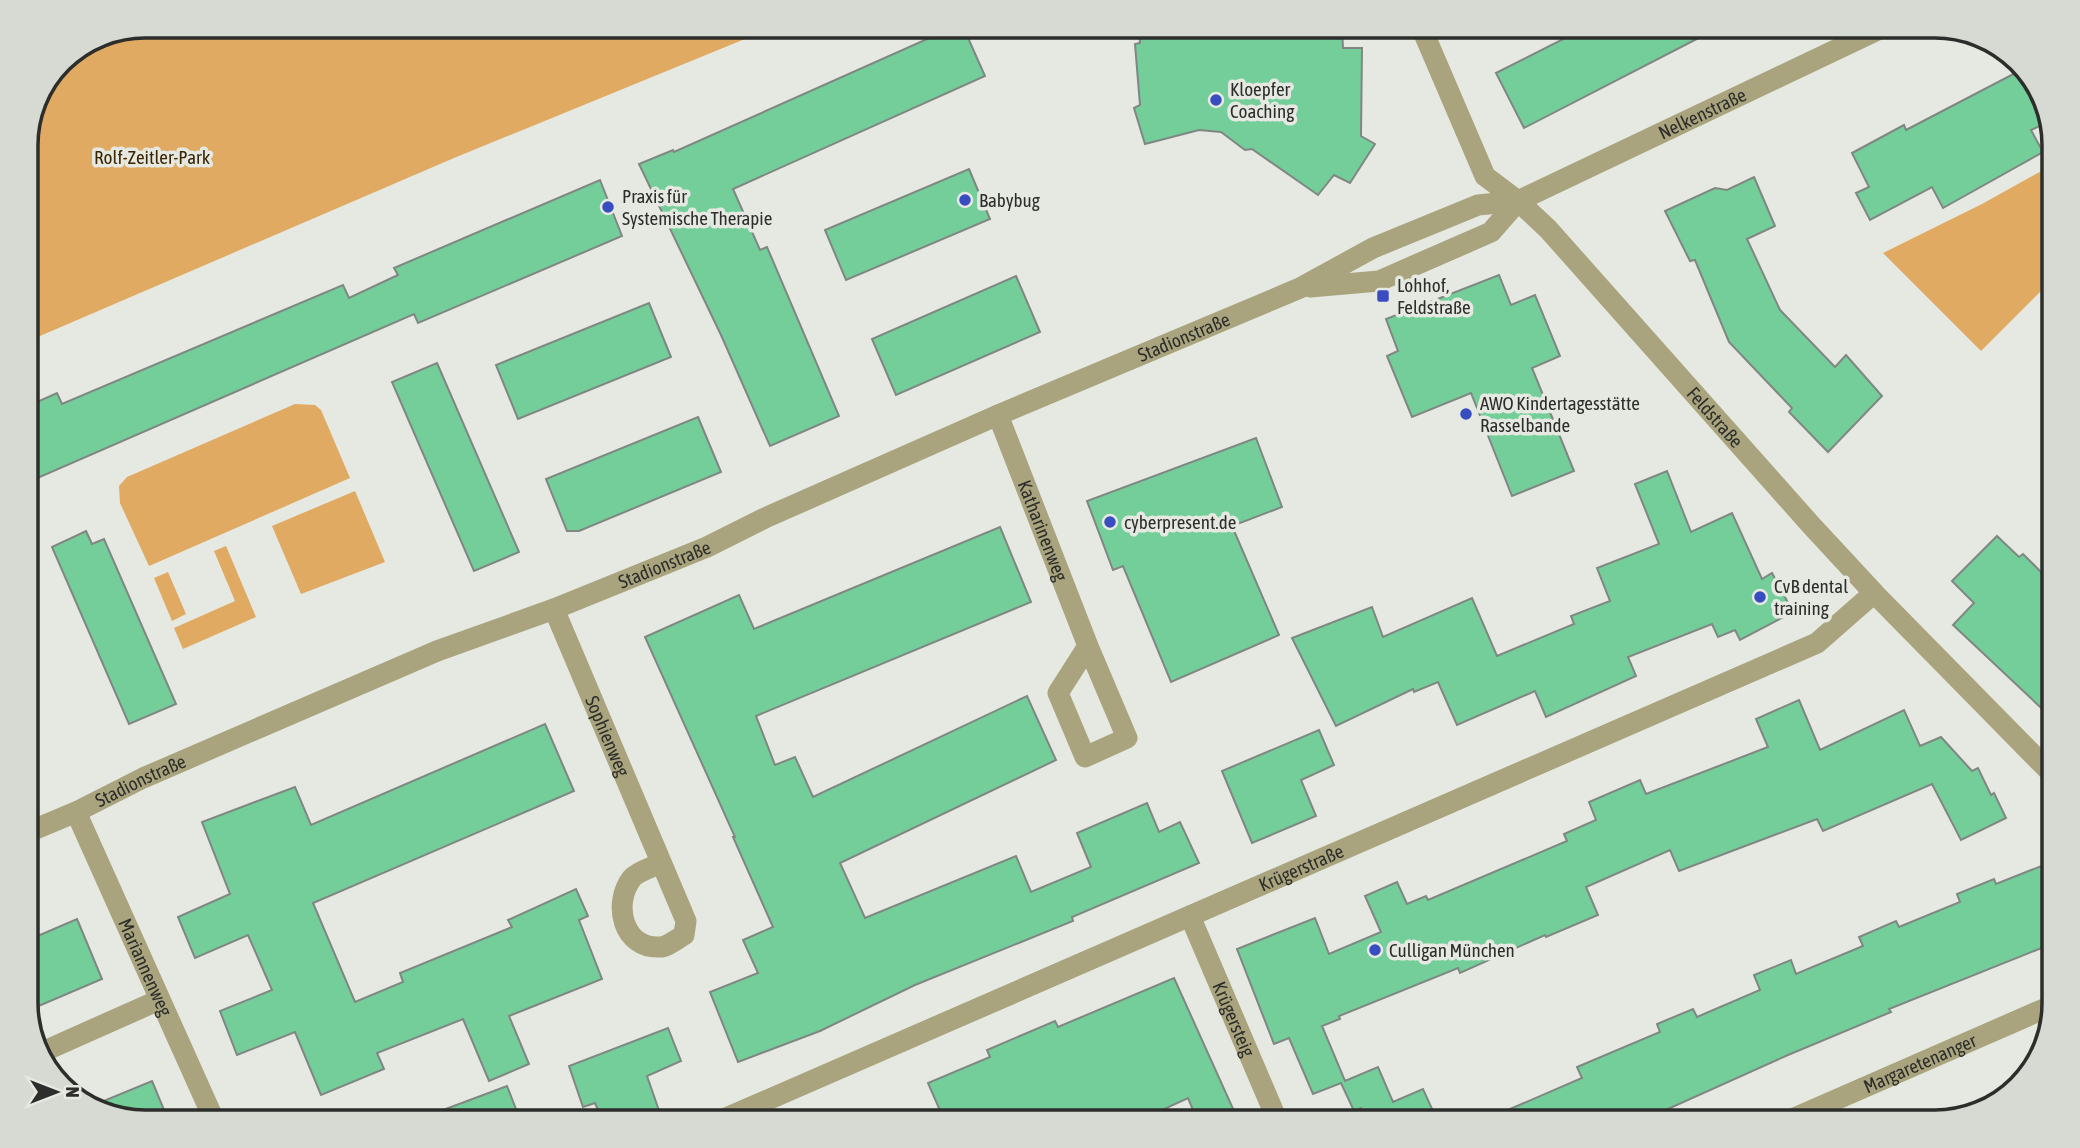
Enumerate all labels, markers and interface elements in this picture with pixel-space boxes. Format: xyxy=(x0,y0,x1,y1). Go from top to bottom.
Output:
place label: Kloepfer Coaching xyxy=(1230,78,1295,122)
street label: Nelkenstraße xyxy=(1655,83,1750,144)
marker: Kloepfer Coaching xyxy=(1208,92,1224,108)
park label: Rolf-Zeitler-Park xyxy=(94,146,211,168)
place label: Praxis für Systemische Therapie xyxy=(622,185,772,229)
place label: Babybug xyxy=(979,189,1041,211)
marker: Babybug xyxy=(957,192,973,208)
marker: Praxis für Systemische Therapie xyxy=(600,199,616,215)
place label: Lohhof, Feldstraße xyxy=(1397,274,1471,318)
marker: Lohhof, Feldstraße xyxy=(1375,288,1391,304)
street label: Stadionstraße xyxy=(1134,308,1233,366)
street label: Feldstraße xyxy=(1682,382,1748,452)
place label: AWO Kindertagesstätte Rasselbande xyxy=(1480,392,1640,436)
marker: AWO Kindertagesstätte Rasselbande xyxy=(1458,406,1474,422)
street label: Katharinenweg xyxy=(1013,477,1073,585)
place label: cyberpresent.de xyxy=(1124,511,1236,533)
marker: cyberpresent.de xyxy=(1102,514,1118,530)
street label: Stadionstraße xyxy=(615,536,714,593)
place label: CvB dental training xyxy=(1774,575,1848,619)
marker: CvB dental training xyxy=(1752,589,1768,605)
street label: Sophienweg xyxy=(581,693,635,780)
street label: Stadionstraße xyxy=(91,750,189,811)
street label: Krügerstraße xyxy=(1255,840,1347,896)
street label: Mariannenweg xyxy=(114,915,177,1020)
place label: Culligan München xyxy=(1389,939,1515,961)
marker: Culligan München xyxy=(1367,942,1383,958)
street label: Krügersteig xyxy=(1208,978,1260,1061)
street label: Margaretenanger xyxy=(1860,1029,1980,1097)
north arrow xyxy=(21,1057,91,1127)
text: N xyxy=(62,1086,84,1098)

